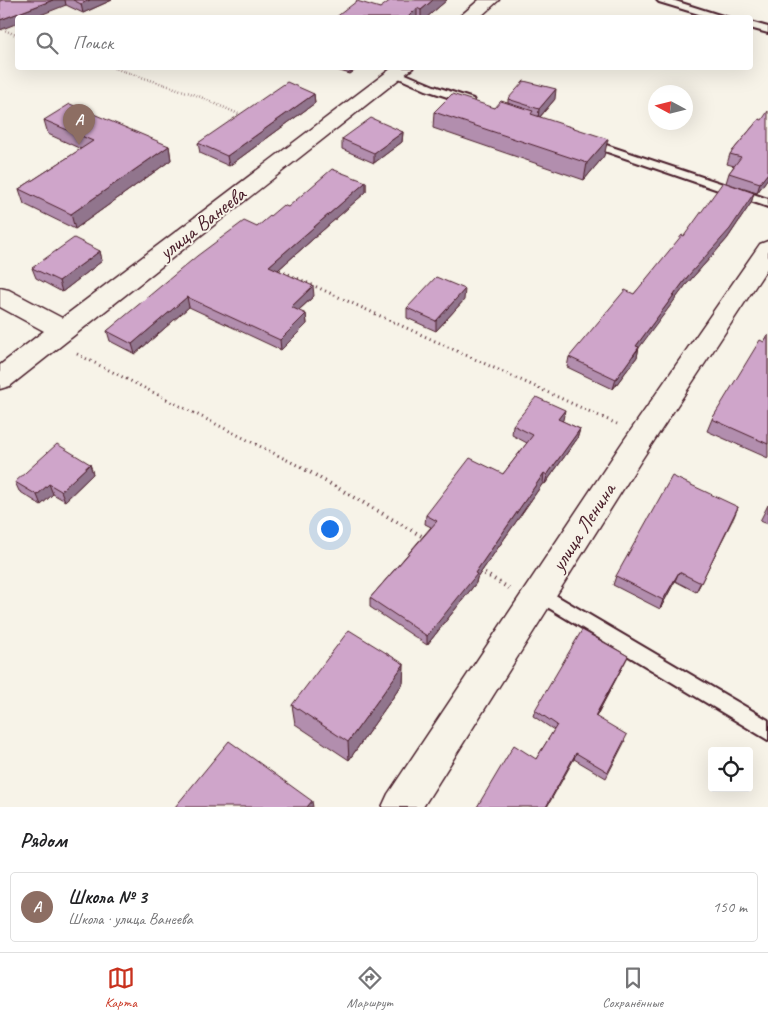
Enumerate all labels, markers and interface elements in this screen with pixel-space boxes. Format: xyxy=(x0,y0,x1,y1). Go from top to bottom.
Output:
search box xyxy=(15,15,753,70)
icon: search xyxy=(33,29,61,57)
text: Поиск xyxy=(73,31,113,55)
north arrow xyxy=(648,85,693,130)
pin: A xyxy=(63,104,95,145)
street label: улица Ванеева xyxy=(152,180,252,266)
street label: улица Ленина xyxy=(544,476,622,578)
your location xyxy=(317,516,343,542)
map controls xyxy=(708,747,753,792)
button: locate xyxy=(708,747,753,792)
text: Рядом xyxy=(20,827,67,853)
text: Школа № 3 xyxy=(68,885,147,909)
text: A xyxy=(33,897,41,917)
text: 150 m xyxy=(713,897,747,917)
text: Школа · улица Ванеева xyxy=(68,909,193,929)
tab: Карта xyxy=(105,964,137,1011)
tab: Маршрут xyxy=(347,964,393,1011)
tab: Сохранённые xyxy=(602,964,663,1011)

